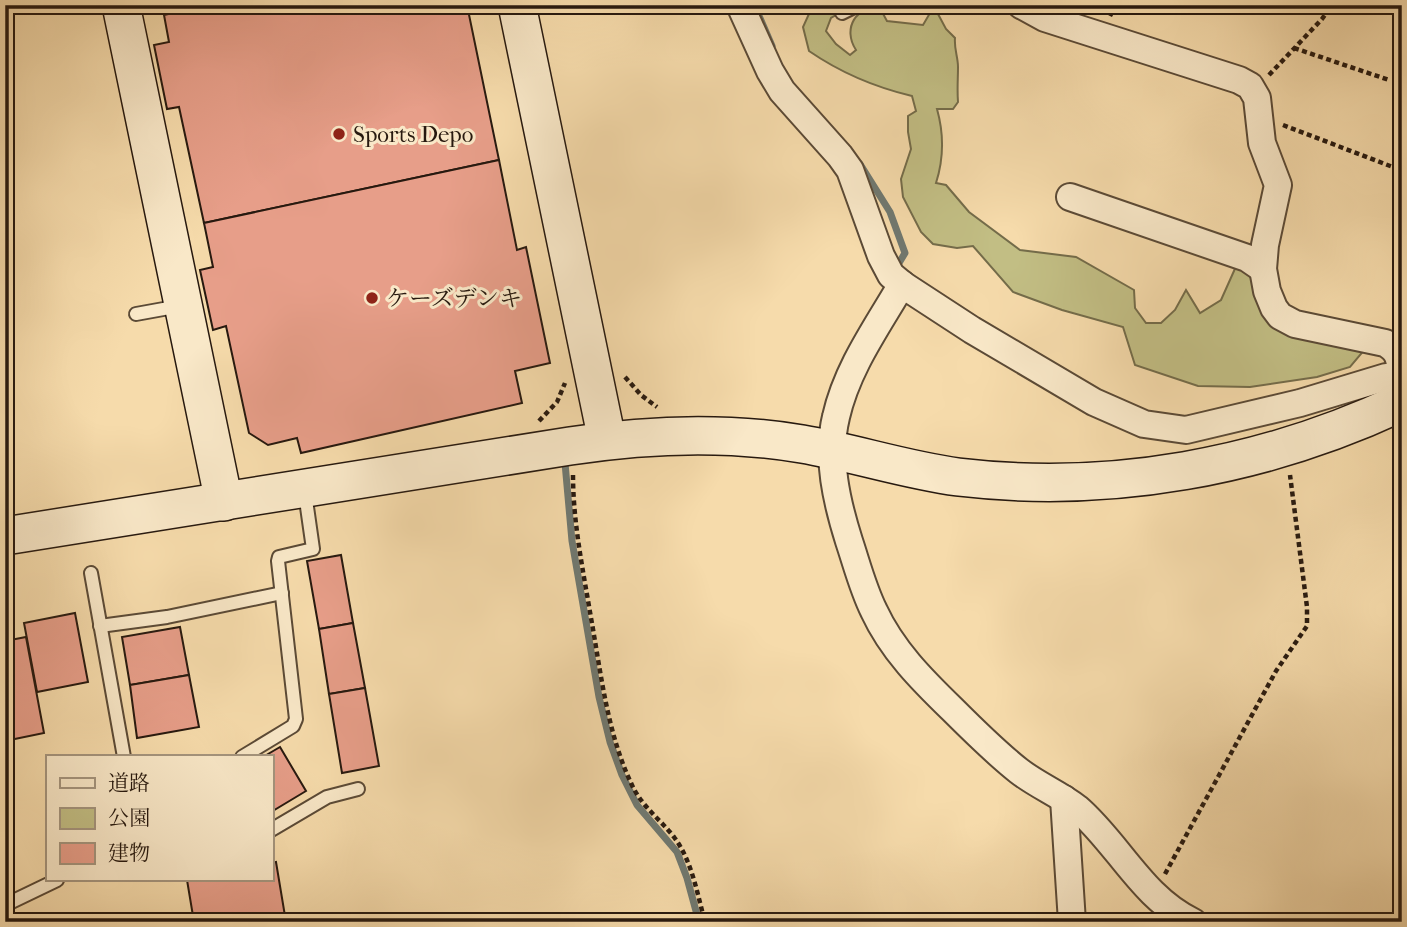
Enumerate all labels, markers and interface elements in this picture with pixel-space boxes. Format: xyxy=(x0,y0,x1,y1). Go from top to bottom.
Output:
place label: Sports Depo xyxy=(353,121,473,148)
marker: Sports Depo xyxy=(331,126,347,142)
place label: ケーズデンキ xyxy=(386,285,522,312)
marker: ケーズデンキ xyxy=(364,290,380,306)
legend xyxy=(46,755,273,881)
text: 道路 xyxy=(108,771,150,795)
text: 公園 xyxy=(108,806,150,830)
text: 建物 xyxy=(108,841,150,865)

